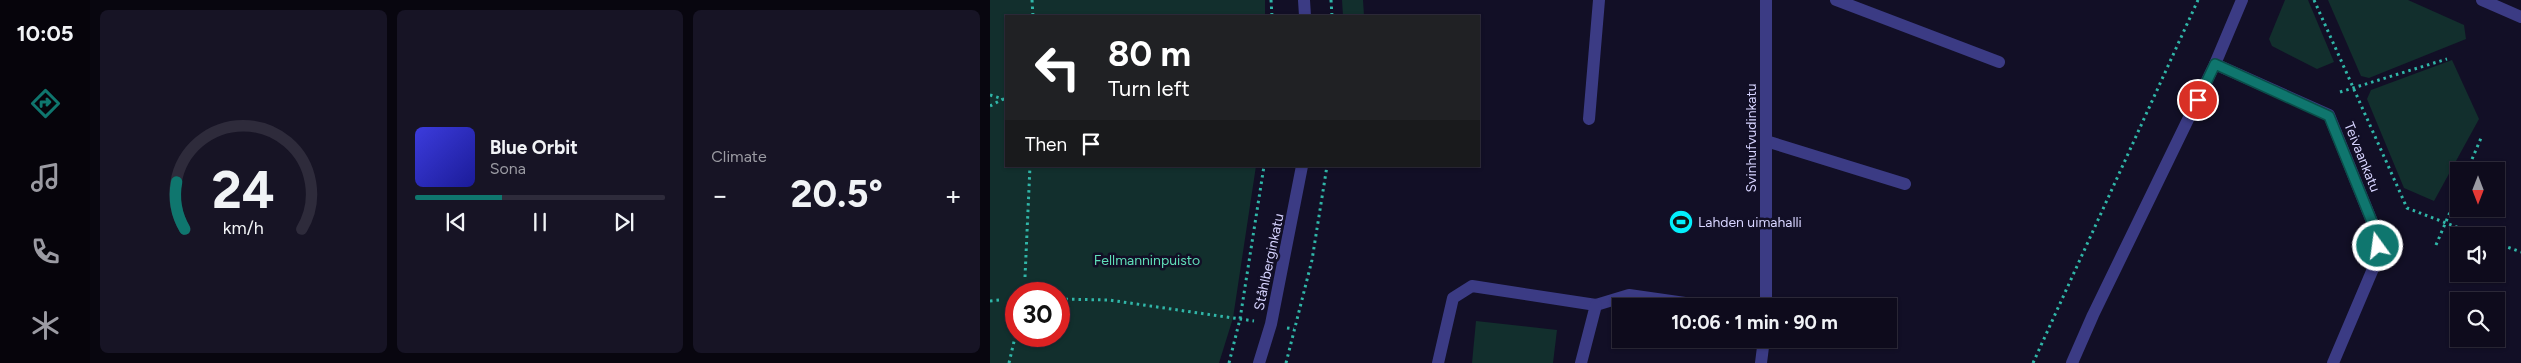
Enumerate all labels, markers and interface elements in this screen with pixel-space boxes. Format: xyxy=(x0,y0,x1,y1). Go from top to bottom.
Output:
text: 10:05 xyxy=(16,20,74,47)
text: 80 m xyxy=(1108,33,1191,75)
icon: left xyxy=(1025,35,1090,100)
text: Turn left xyxy=(1108,75,1190,102)
pin xyxy=(2177,79,2219,121)
street label: Svinhufvudinkatu xyxy=(1743,84,1760,192)
icon: directions xyxy=(28,86,63,121)
icon: arrive xyxy=(2184,86,2212,114)
street label: Teivaankatu xyxy=(2340,120,2384,194)
icon: arrive xyxy=(1077,130,1105,158)
text: Then xyxy=(1025,133,1067,156)
text: Blue Orbit xyxy=(490,136,578,159)
text: Climate xyxy=(711,147,767,166)
text: 24 xyxy=(212,159,275,221)
text: Sona xyxy=(490,159,526,178)
icon: music xyxy=(28,160,63,195)
north arrow xyxy=(2450,162,2505,218)
map controls xyxy=(2450,162,2505,347)
text: 20.5° xyxy=(790,171,883,217)
text: − xyxy=(711,178,729,212)
text: + xyxy=(945,178,962,212)
icon: previous xyxy=(442,208,470,236)
icon: pause xyxy=(526,208,554,236)
icon: next xyxy=(610,208,638,236)
sports icon: Lahden uimahalli xyxy=(1668,209,1694,235)
street label: Ståhlberginkatu xyxy=(1250,212,1288,312)
place label: Lahden uimahalli xyxy=(1698,214,1802,231)
text: km/h xyxy=(223,217,264,238)
position arrow xyxy=(2351,219,2403,271)
button: sound xyxy=(2450,227,2505,282)
icon: phone xyxy=(28,234,63,269)
park label: Fellmanninpuisto xyxy=(1094,252,1200,269)
speed limit sign: 30 xyxy=(1005,282,1070,347)
button: search xyxy=(2450,292,2505,347)
icon: climate xyxy=(28,308,63,343)
text: 10:06 · 1 min · 90 m xyxy=(1671,311,1838,334)

